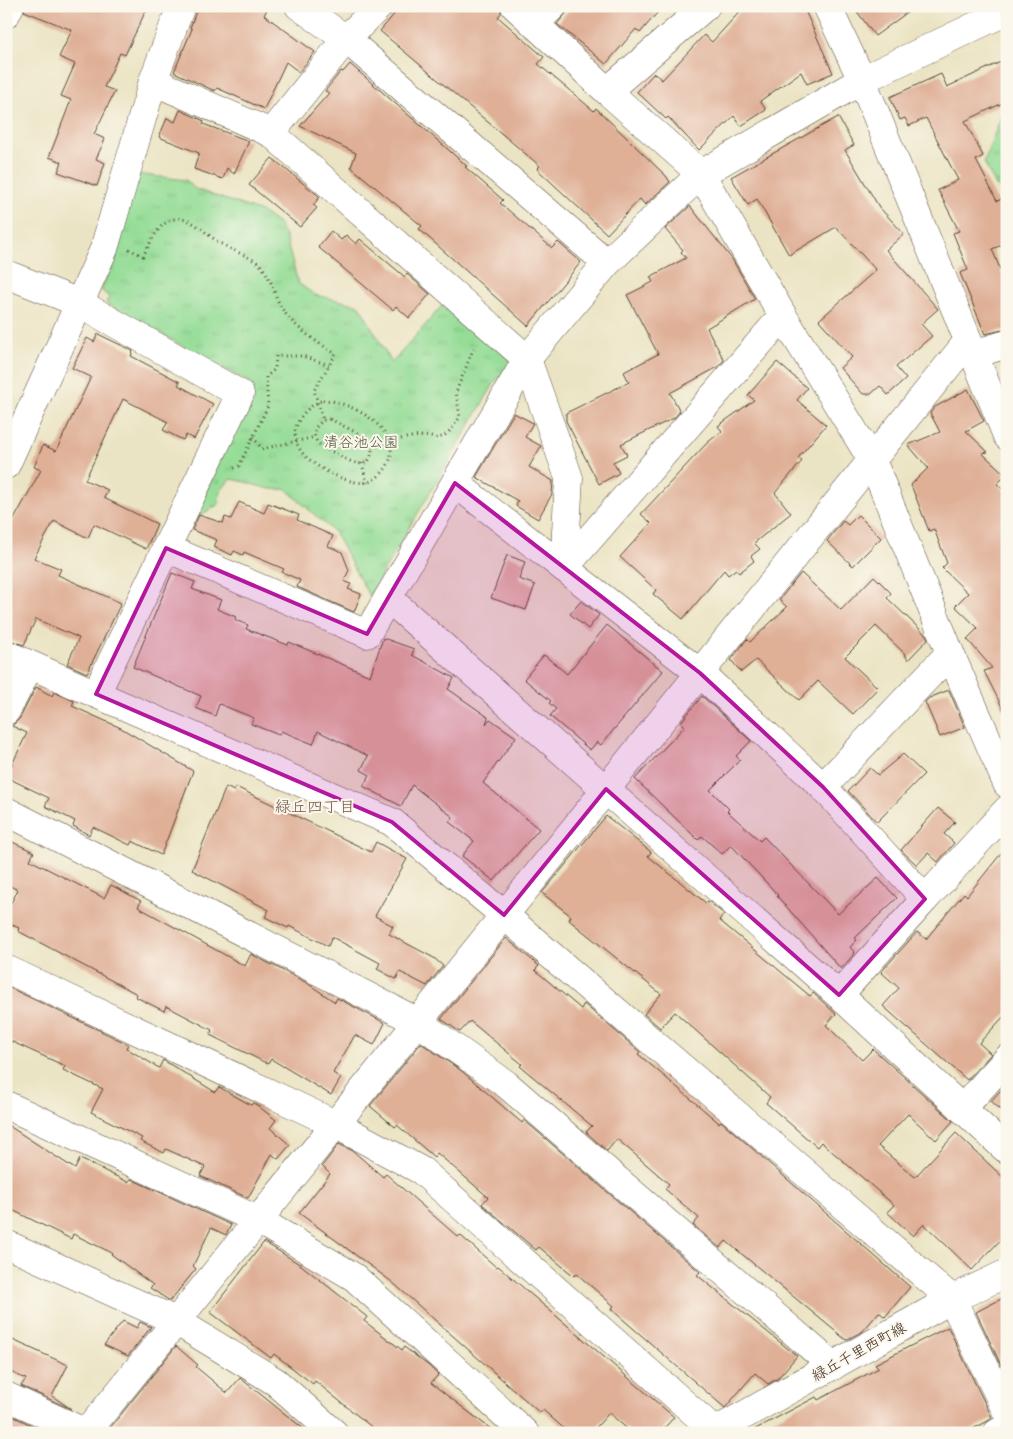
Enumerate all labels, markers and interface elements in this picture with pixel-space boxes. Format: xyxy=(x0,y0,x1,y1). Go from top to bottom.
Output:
park label: 清谷池公園 xyxy=(323,433,399,452)
district label: 緑丘四丁目 xyxy=(275,798,355,817)
street label: 緑丘千里西町線 xyxy=(808,1318,910,1386)

